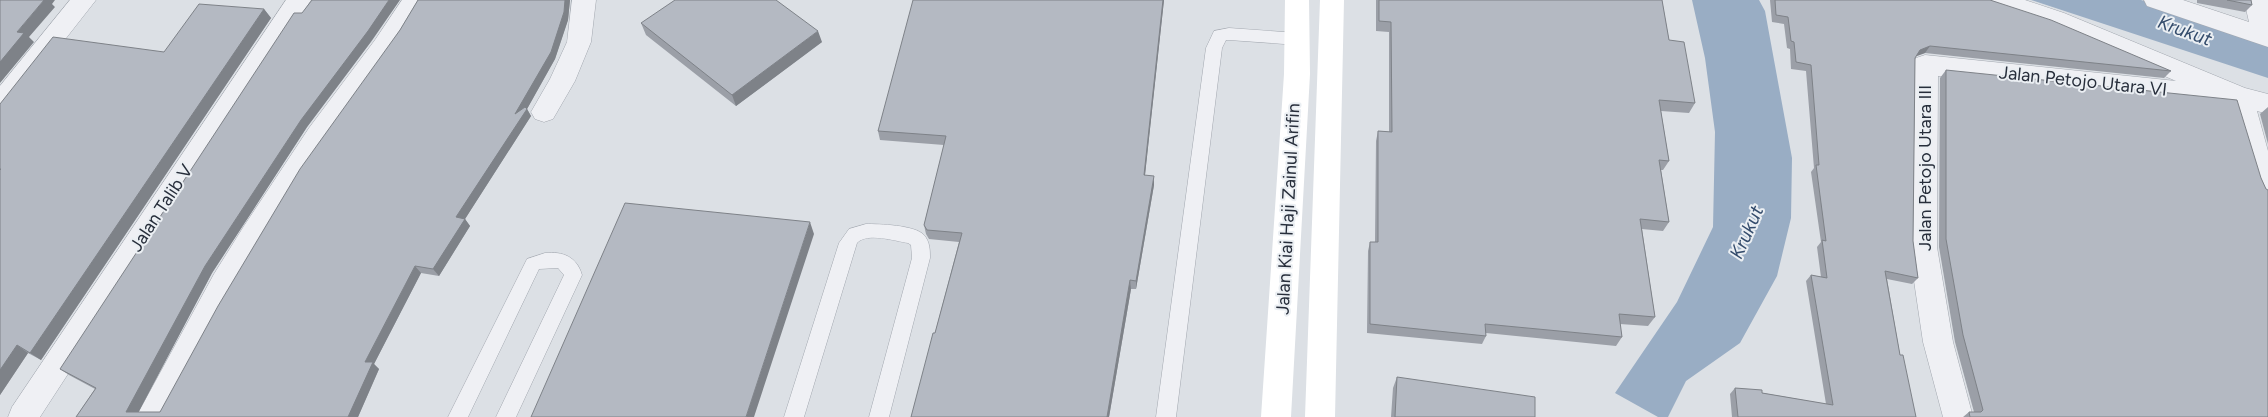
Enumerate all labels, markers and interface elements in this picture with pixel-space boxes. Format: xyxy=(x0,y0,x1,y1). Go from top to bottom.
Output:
water label: Krukut xyxy=(2155,10,2216,51)
street label: Jalan Petojo Utara VI xyxy=(1998,61,2168,101)
street label: Jalan Petojo Utara III xyxy=(1914,85,1936,251)
street label: Jalan Kiai Haji Zainul Arifin xyxy=(1271,103,1305,315)
street label: Jalan Talib V xyxy=(125,160,198,256)
water label: Krukut xyxy=(1725,201,1769,262)

